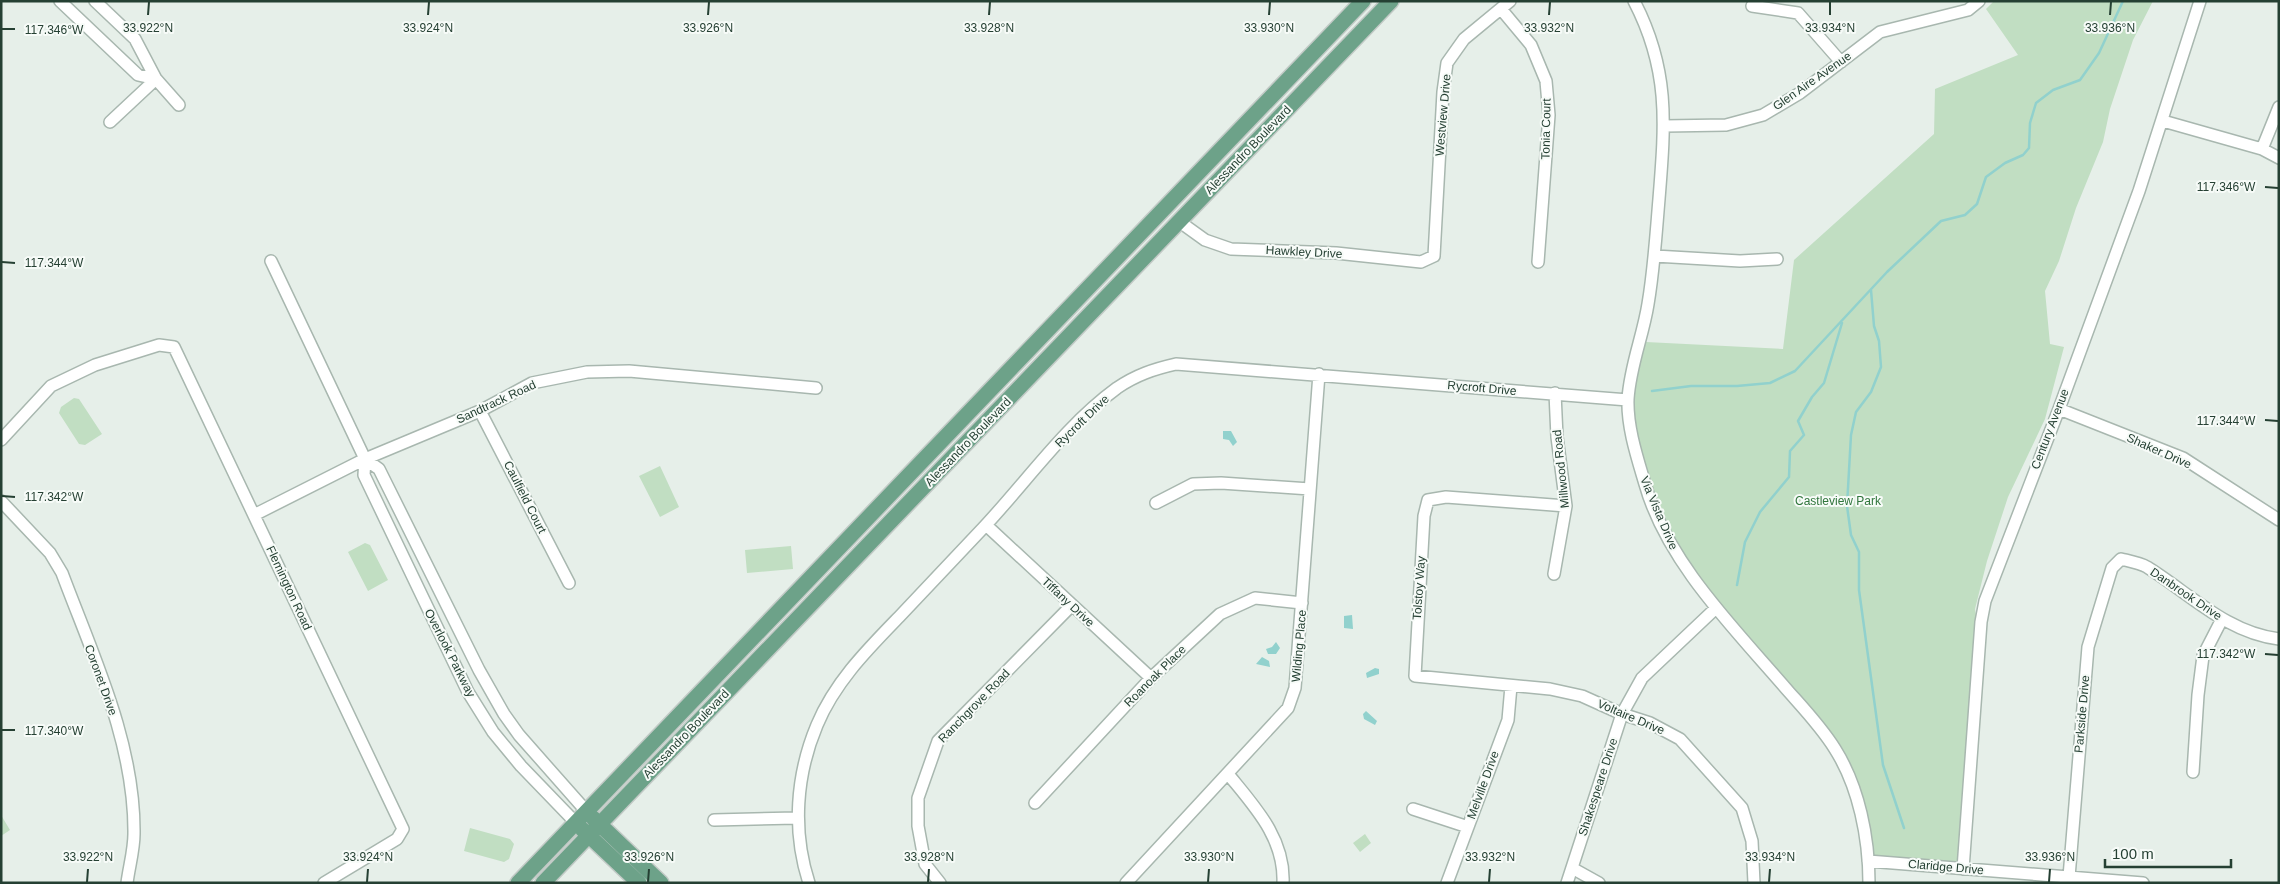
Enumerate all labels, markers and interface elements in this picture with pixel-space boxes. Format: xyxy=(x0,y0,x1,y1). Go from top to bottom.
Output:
text: 33.922°N xyxy=(123,21,173,35)
text: 33.924°N xyxy=(403,21,453,35)
text: 33.926°N xyxy=(683,21,733,35)
text: 33.928°N xyxy=(964,21,1014,35)
text: 33.930°N xyxy=(1244,21,1294,35)
text: 33.932°N xyxy=(1524,21,1574,35)
text: 33.934°N xyxy=(1805,21,1855,35)
text: 33.936°N xyxy=(2085,21,2135,35)
text: 117.346°W xyxy=(25,23,84,37)
street label: Glen Aire Avenue xyxy=(1770,49,1854,113)
street label: Westview Drive xyxy=(1432,73,1454,157)
street label: Tonia Court xyxy=(1538,98,1554,160)
street label: Alessandro Boulevard xyxy=(1202,103,1294,197)
text: 117.346°W xyxy=(2197,180,2256,194)
street label: Hawkley Drive xyxy=(1265,243,1343,261)
text: 117.344°W xyxy=(25,256,84,270)
street label: Sandtrack Road xyxy=(454,377,538,427)
street label: Rycroft Drive xyxy=(1447,378,1517,398)
street label: Century Avenue xyxy=(2028,386,2072,471)
street label: Rycroft Drive xyxy=(1052,392,1112,450)
street label: Alessandro Boulevard xyxy=(922,395,1014,489)
text: 117.344°W xyxy=(2197,414,2256,428)
street label: Millwood Road xyxy=(1550,429,1572,509)
street label: Shaker Drive xyxy=(2124,430,2194,472)
street label: Caulfield Court xyxy=(501,458,550,536)
street label: Via Vista Drive xyxy=(1637,474,1681,552)
text: 117.342°W xyxy=(25,490,84,504)
park label: Castleview Park xyxy=(1795,494,1882,508)
street label: Flemington Road xyxy=(263,544,315,632)
street label: Tolstoy Way xyxy=(1410,555,1428,621)
street label: Danbrook Drive xyxy=(2148,565,2225,623)
street label: Tiffany Drive xyxy=(1039,574,1097,630)
street label: Overlook Parkway xyxy=(422,606,478,700)
street label: Wilding Place xyxy=(1289,609,1309,683)
street label: Roanoak Place xyxy=(1121,642,1189,710)
street label: Coronet Drive xyxy=(82,643,120,717)
text: 117.342°W xyxy=(2197,647,2256,661)
street label: Ranchgrove Road xyxy=(935,666,1013,746)
street label: Parkside Drive xyxy=(2072,674,2092,753)
street label: Alessandro Boulevard xyxy=(640,687,732,781)
street label: Voltaire Drive xyxy=(1595,697,1667,738)
text: 117.340°W xyxy=(25,724,84,738)
street label: Shakespeare Drive xyxy=(1576,736,1621,838)
street label: Melville Drive xyxy=(1464,749,1502,821)
scale bar xyxy=(2105,836,2231,868)
text: 100 m xyxy=(2112,845,2154,862)
text: 33.922°N xyxy=(63,850,113,864)
text: 33.924°N xyxy=(343,850,393,864)
text: 33.926°N xyxy=(624,850,674,864)
text: 33.928°N xyxy=(904,850,954,864)
text: 33.930°N xyxy=(1184,850,1234,864)
text: 33.932°N xyxy=(1465,850,1515,864)
text: 33.934°N xyxy=(1745,850,1795,864)
text: 33.936°N xyxy=(2025,850,2075,864)
street label: Claridge Drive xyxy=(1908,857,1985,877)

